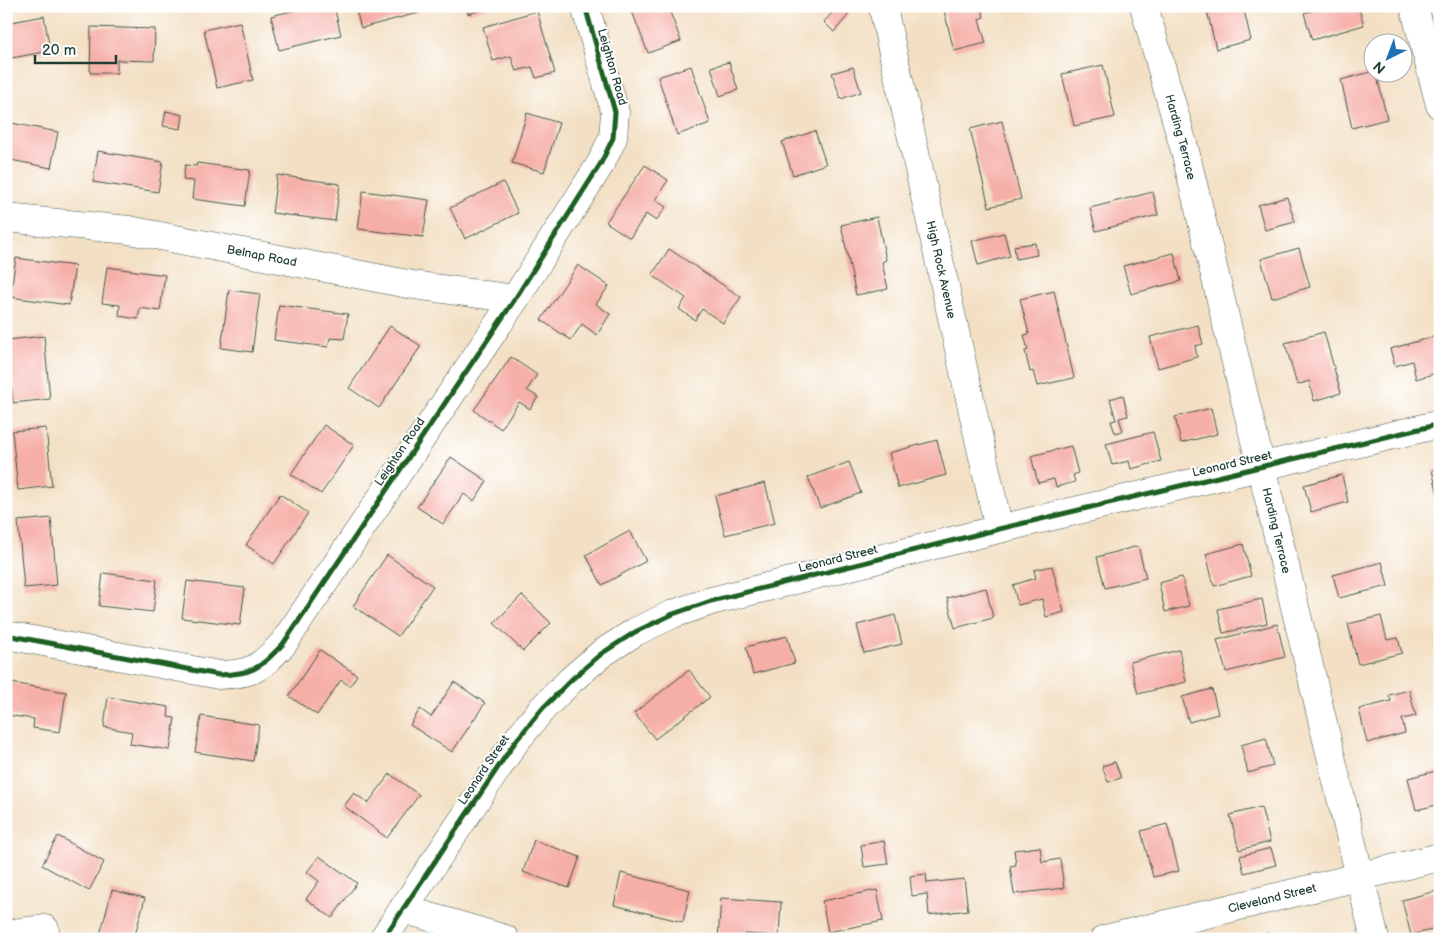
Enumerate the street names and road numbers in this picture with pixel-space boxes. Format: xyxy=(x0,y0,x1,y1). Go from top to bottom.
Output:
street label: Leighton Road xyxy=(594,27,630,107)
street label: Harding Terrace xyxy=(1162,93,1199,181)
street label: High Rock Avenue xyxy=(923,219,959,320)
street label: Belnap Road xyxy=(226,242,298,270)
street label: Leighton Road xyxy=(372,415,428,489)
street label: Leonard Street xyxy=(1191,448,1273,480)
street label: Harding Terrace xyxy=(1259,486,1294,575)
street label: Leonard Street xyxy=(797,542,879,576)
street label: Leonard Street xyxy=(455,732,513,808)
street label: Cleveland Street xyxy=(1227,880,1318,916)

